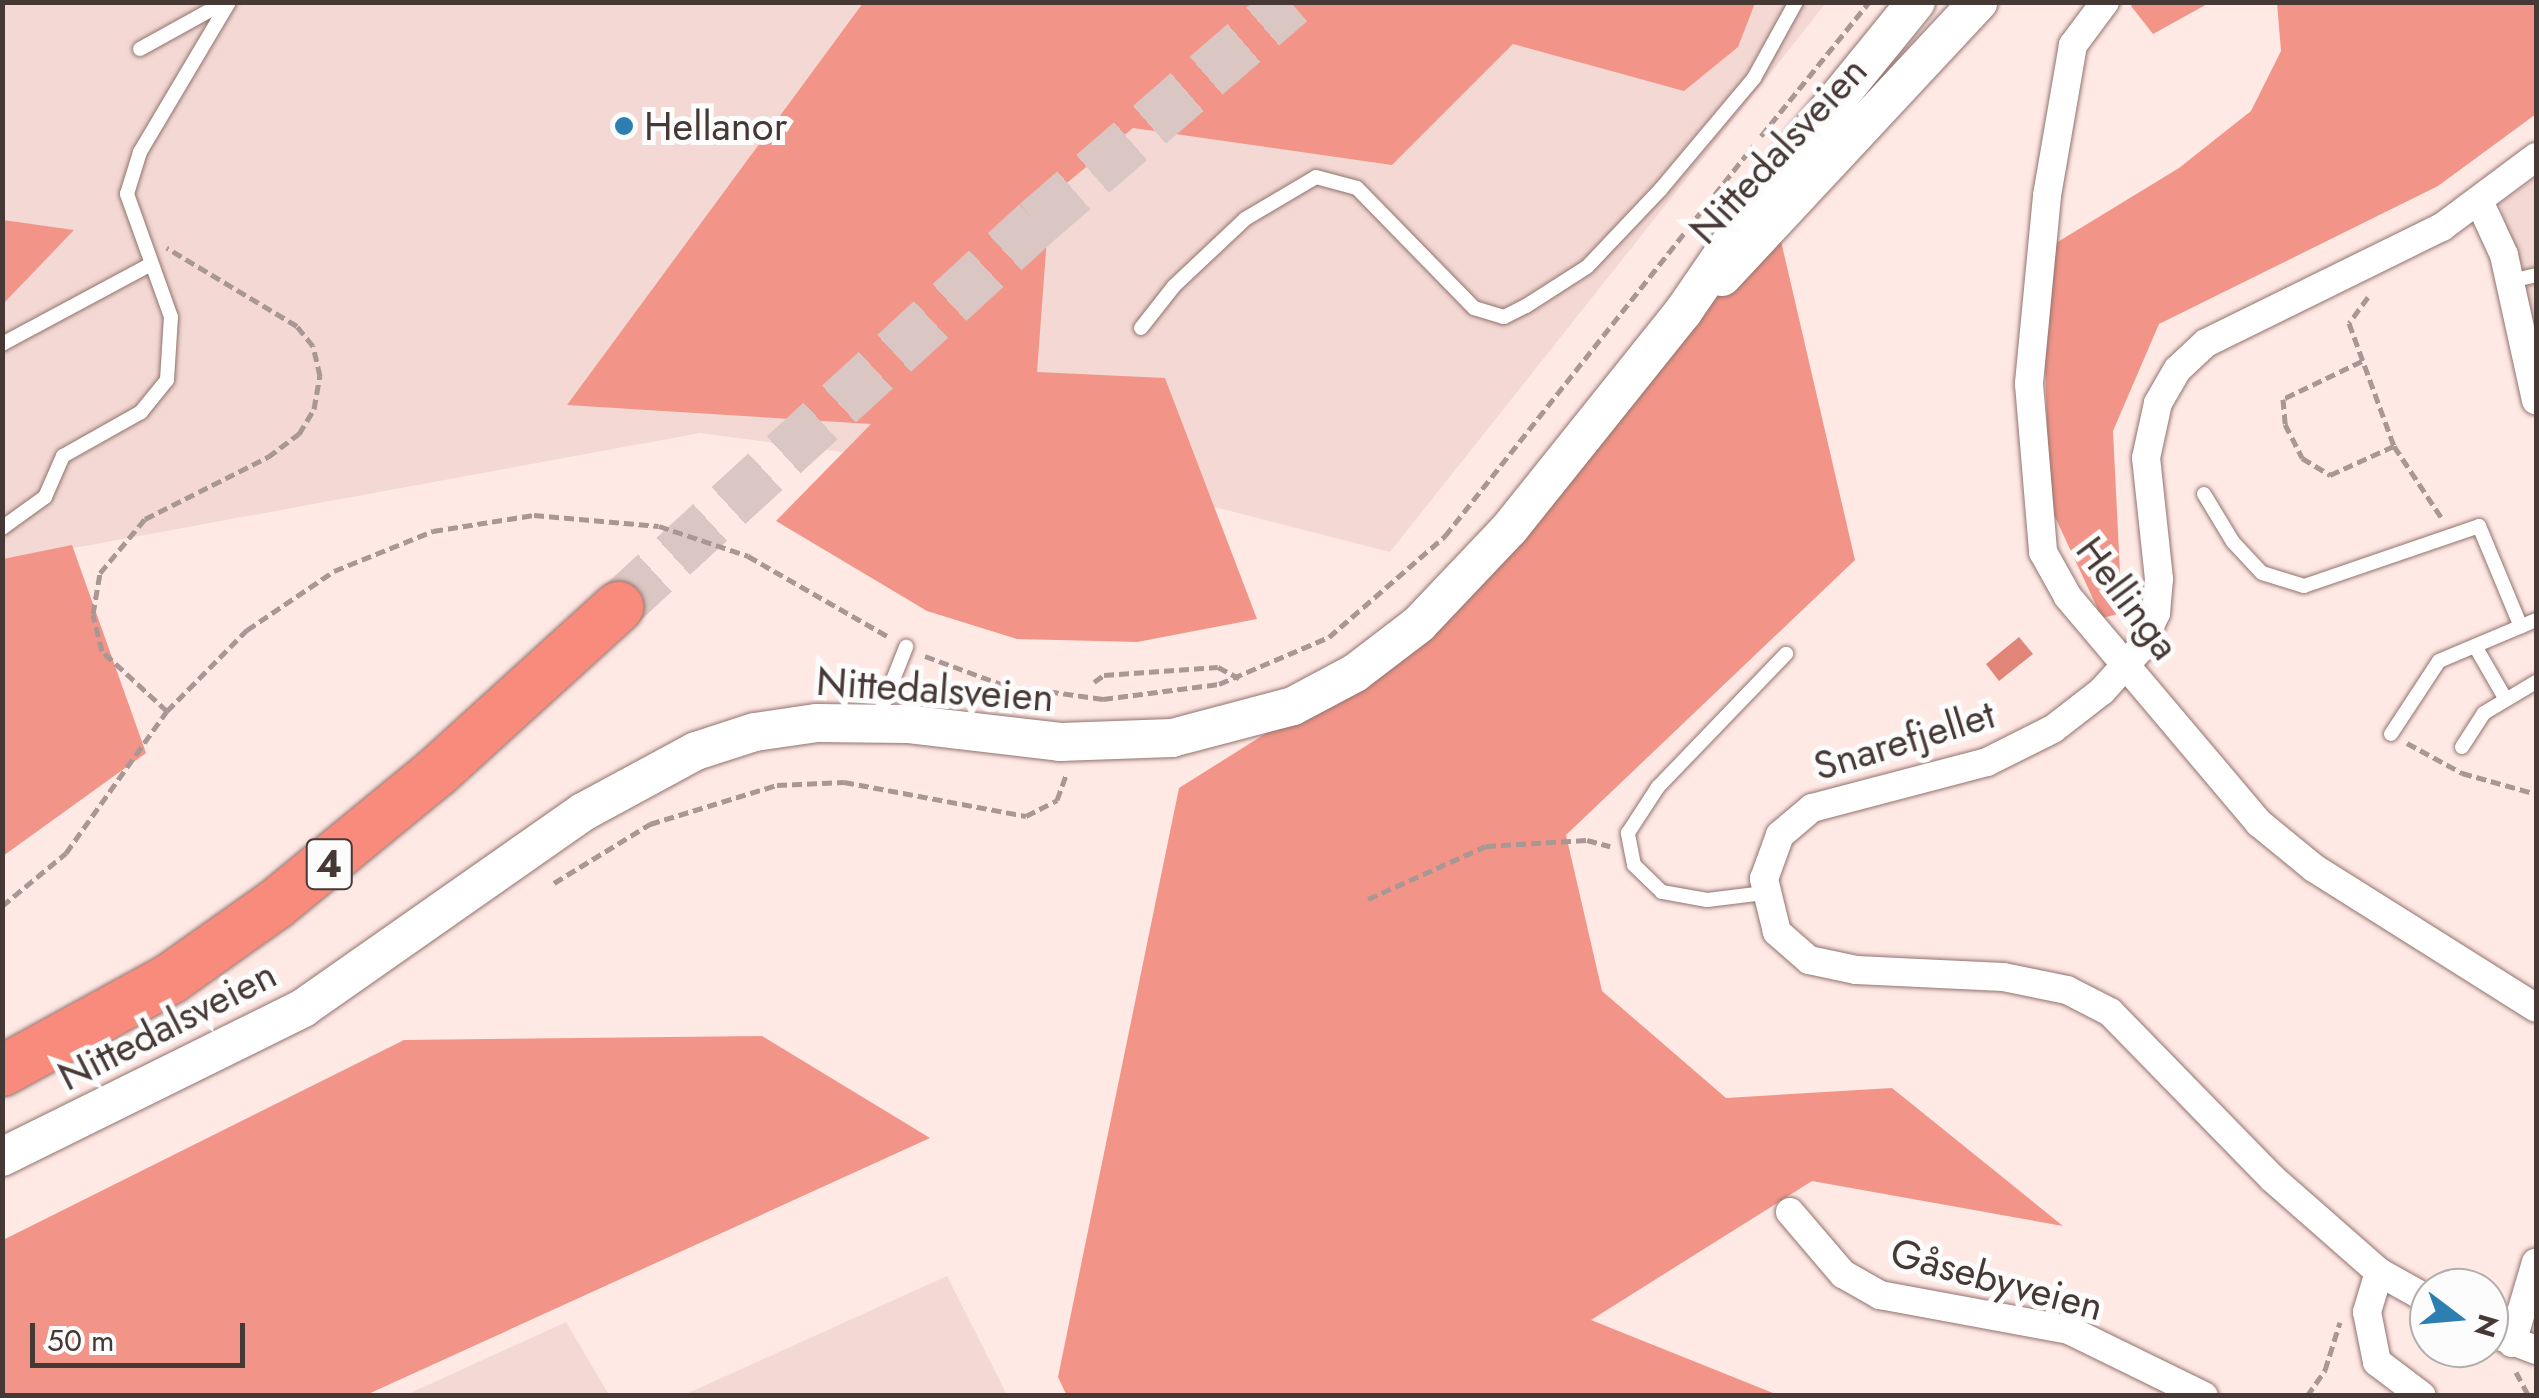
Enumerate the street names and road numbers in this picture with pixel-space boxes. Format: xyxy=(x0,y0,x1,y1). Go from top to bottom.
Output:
street label: Nittedalsveien xyxy=(1679,47,1877,253)
street label: Hellinga xyxy=(2066,527,2190,669)
street label: Nittedalsveien xyxy=(815,657,1055,721)
street label: Snarefjellet xyxy=(1808,690,2000,790)
road number: 4 xyxy=(304,831,354,897)
street label: Nittedalsveien xyxy=(50,950,284,1100)
street label: Gåsebyveien xyxy=(1886,1228,2108,1330)

